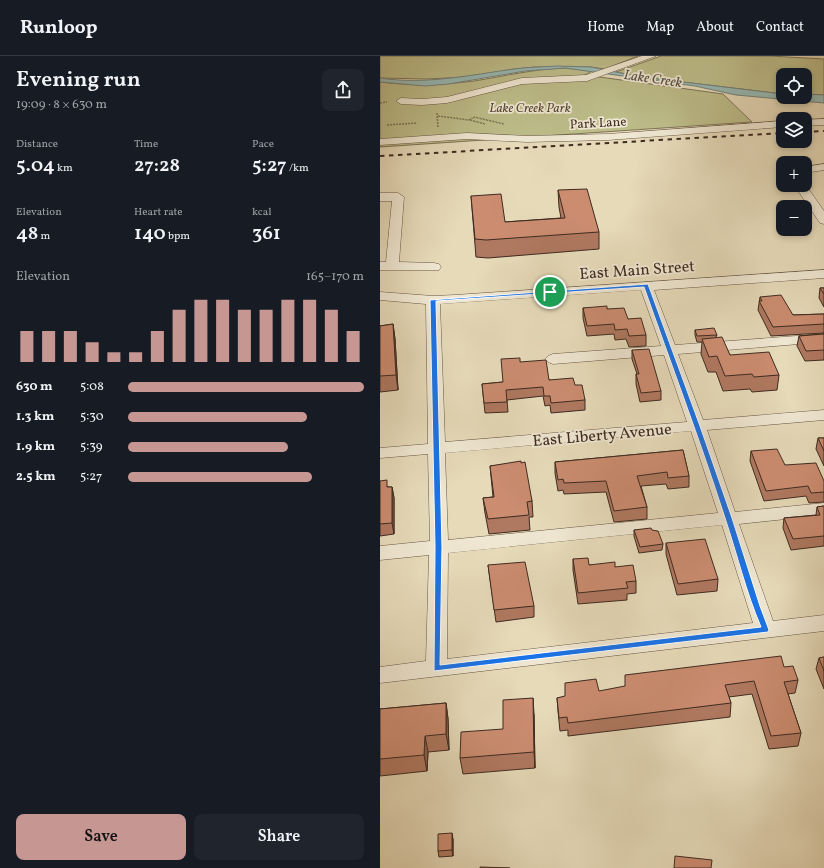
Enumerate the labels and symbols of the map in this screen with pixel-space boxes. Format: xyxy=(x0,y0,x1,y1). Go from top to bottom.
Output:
water label: Lake Creek xyxy=(622,66,684,93)
park label: Lake Creek Park xyxy=(489,100,571,118)
street label: Park Lane xyxy=(569,114,627,134)
street label: East Main Street xyxy=(579,256,696,286)
pin xyxy=(533,275,567,309)
street label: East Liberty Avenue xyxy=(532,419,673,453)

